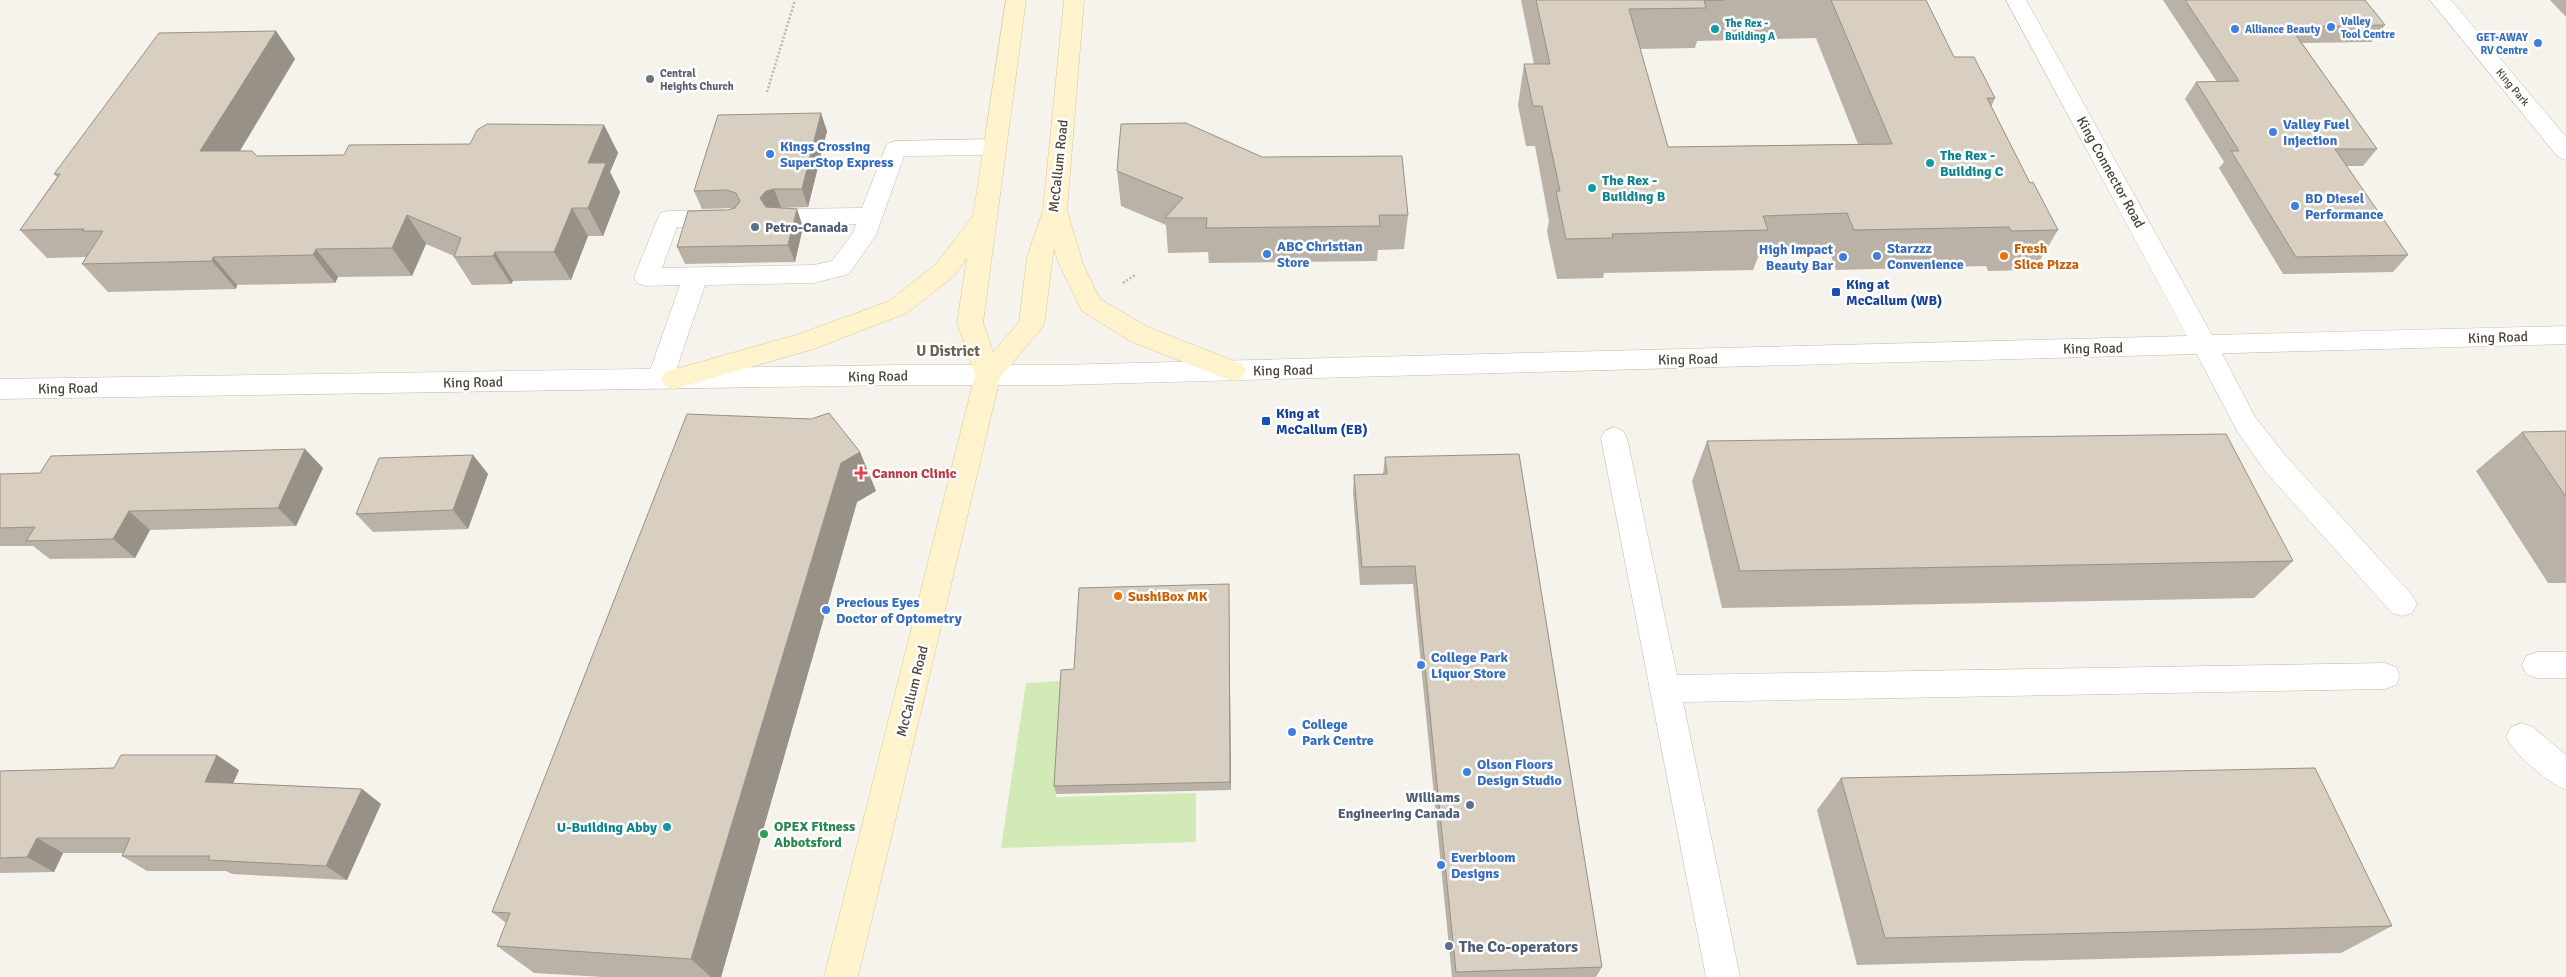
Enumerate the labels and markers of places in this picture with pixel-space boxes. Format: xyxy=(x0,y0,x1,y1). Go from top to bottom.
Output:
place label: Valley Tool Centre xyxy=(2341,15,2395,41)
place label: The Rex - Building A xyxy=(1725,17,1775,43)
marker: Valley Tool Centre xyxy=(2325,21,2337,33)
marker: The Rex - Building A xyxy=(1709,23,1721,35)
marker: Alliance Beauty xyxy=(2229,23,2241,35)
place label: Alliance Beauty xyxy=(2245,23,2321,36)
place label: GET-AWAY RV Centre xyxy=(2476,31,2529,57)
marker: GET-AWAY RV Centre xyxy=(2532,37,2544,49)
place label: Central Heights Church xyxy=(660,67,734,93)
marker: Central Heights Church xyxy=(644,73,656,85)
place label: Valley Fuel Injection xyxy=(2283,116,2350,149)
marker: Valley Fuel Injection xyxy=(2267,126,2279,138)
place label: Kings Crossing SuperStop Express xyxy=(780,138,893,171)
place label: The Rex - Building C xyxy=(1940,147,2004,180)
marker: Kings Crossing SuperStop Express xyxy=(764,148,776,160)
marker: The Rex - Building C xyxy=(1924,157,1936,169)
place label: The Rex - Building B xyxy=(1602,172,1666,205)
marker: The Rex - Building B xyxy=(1586,182,1598,194)
place label: BD Diesel Performance xyxy=(2305,190,2384,223)
marker: BD Diesel Performance xyxy=(2289,200,2301,212)
place label: Petro-Canada xyxy=(765,219,848,236)
marker: Petro-Canada xyxy=(749,221,761,233)
place label: ABC Christian Store xyxy=(1277,238,1363,271)
place label: Starzzz Convenience xyxy=(1887,240,1964,273)
place label: Fresh Slice Pizza xyxy=(2014,240,2079,273)
place label: High Impact Beauty Bar xyxy=(1759,241,1834,274)
marker: ABC Christian Store xyxy=(1261,248,1273,260)
marker: Starzzz Convenience xyxy=(1871,250,1883,262)
marker: Fresh Slice Pizza xyxy=(1998,250,2010,262)
marker: High Impact Beauty Bar xyxy=(1837,251,1849,263)
place label: King at McCallum (WB) xyxy=(1846,276,1942,309)
marker: King at McCallum (WB) xyxy=(1830,286,1842,298)
place label: King at McCallum (EB) xyxy=(1276,405,1368,438)
marker: King at McCallum (EB) xyxy=(1260,415,1272,427)
place label: Cannon Clinic xyxy=(872,465,957,482)
marker: Cannon Clinic xyxy=(854,466,868,480)
place label: SushiBox MK xyxy=(1128,588,1208,605)
marker: SushiBox MK xyxy=(1112,590,1124,602)
place label: Precious Eyes Doctor of Optometry xyxy=(836,594,962,627)
marker: Precious Eyes Doctor of Optometry xyxy=(820,604,832,616)
place label: College Park Liquor Store xyxy=(1431,649,1508,682)
marker: College Park Liquor Store xyxy=(1415,659,1427,671)
place label: College Park Centre xyxy=(1302,716,1374,749)
marker: College Park Centre xyxy=(1286,726,1298,738)
place label: Olson Floors Design Studio xyxy=(1477,756,1562,789)
marker: Olson Floors Design Studio xyxy=(1461,766,1473,778)
place label: Williams Engineering Canada xyxy=(1338,789,1460,822)
marker: Williams Engineering Canada xyxy=(1464,799,1476,811)
place label: OPEX Fitness Abbotsford xyxy=(774,818,855,851)
place label: U-Building Abby xyxy=(557,819,657,836)
marker: U-Building Abby xyxy=(661,821,673,833)
marker: OPEX Fitness Abbotsford xyxy=(758,828,770,840)
place label: Everbloom Designs xyxy=(1451,849,1516,882)
marker: Everbloom Designs xyxy=(1435,859,1447,871)
place label: The Co-operators xyxy=(1459,937,1578,957)
marker: The Co-operators xyxy=(1443,940,1455,952)

